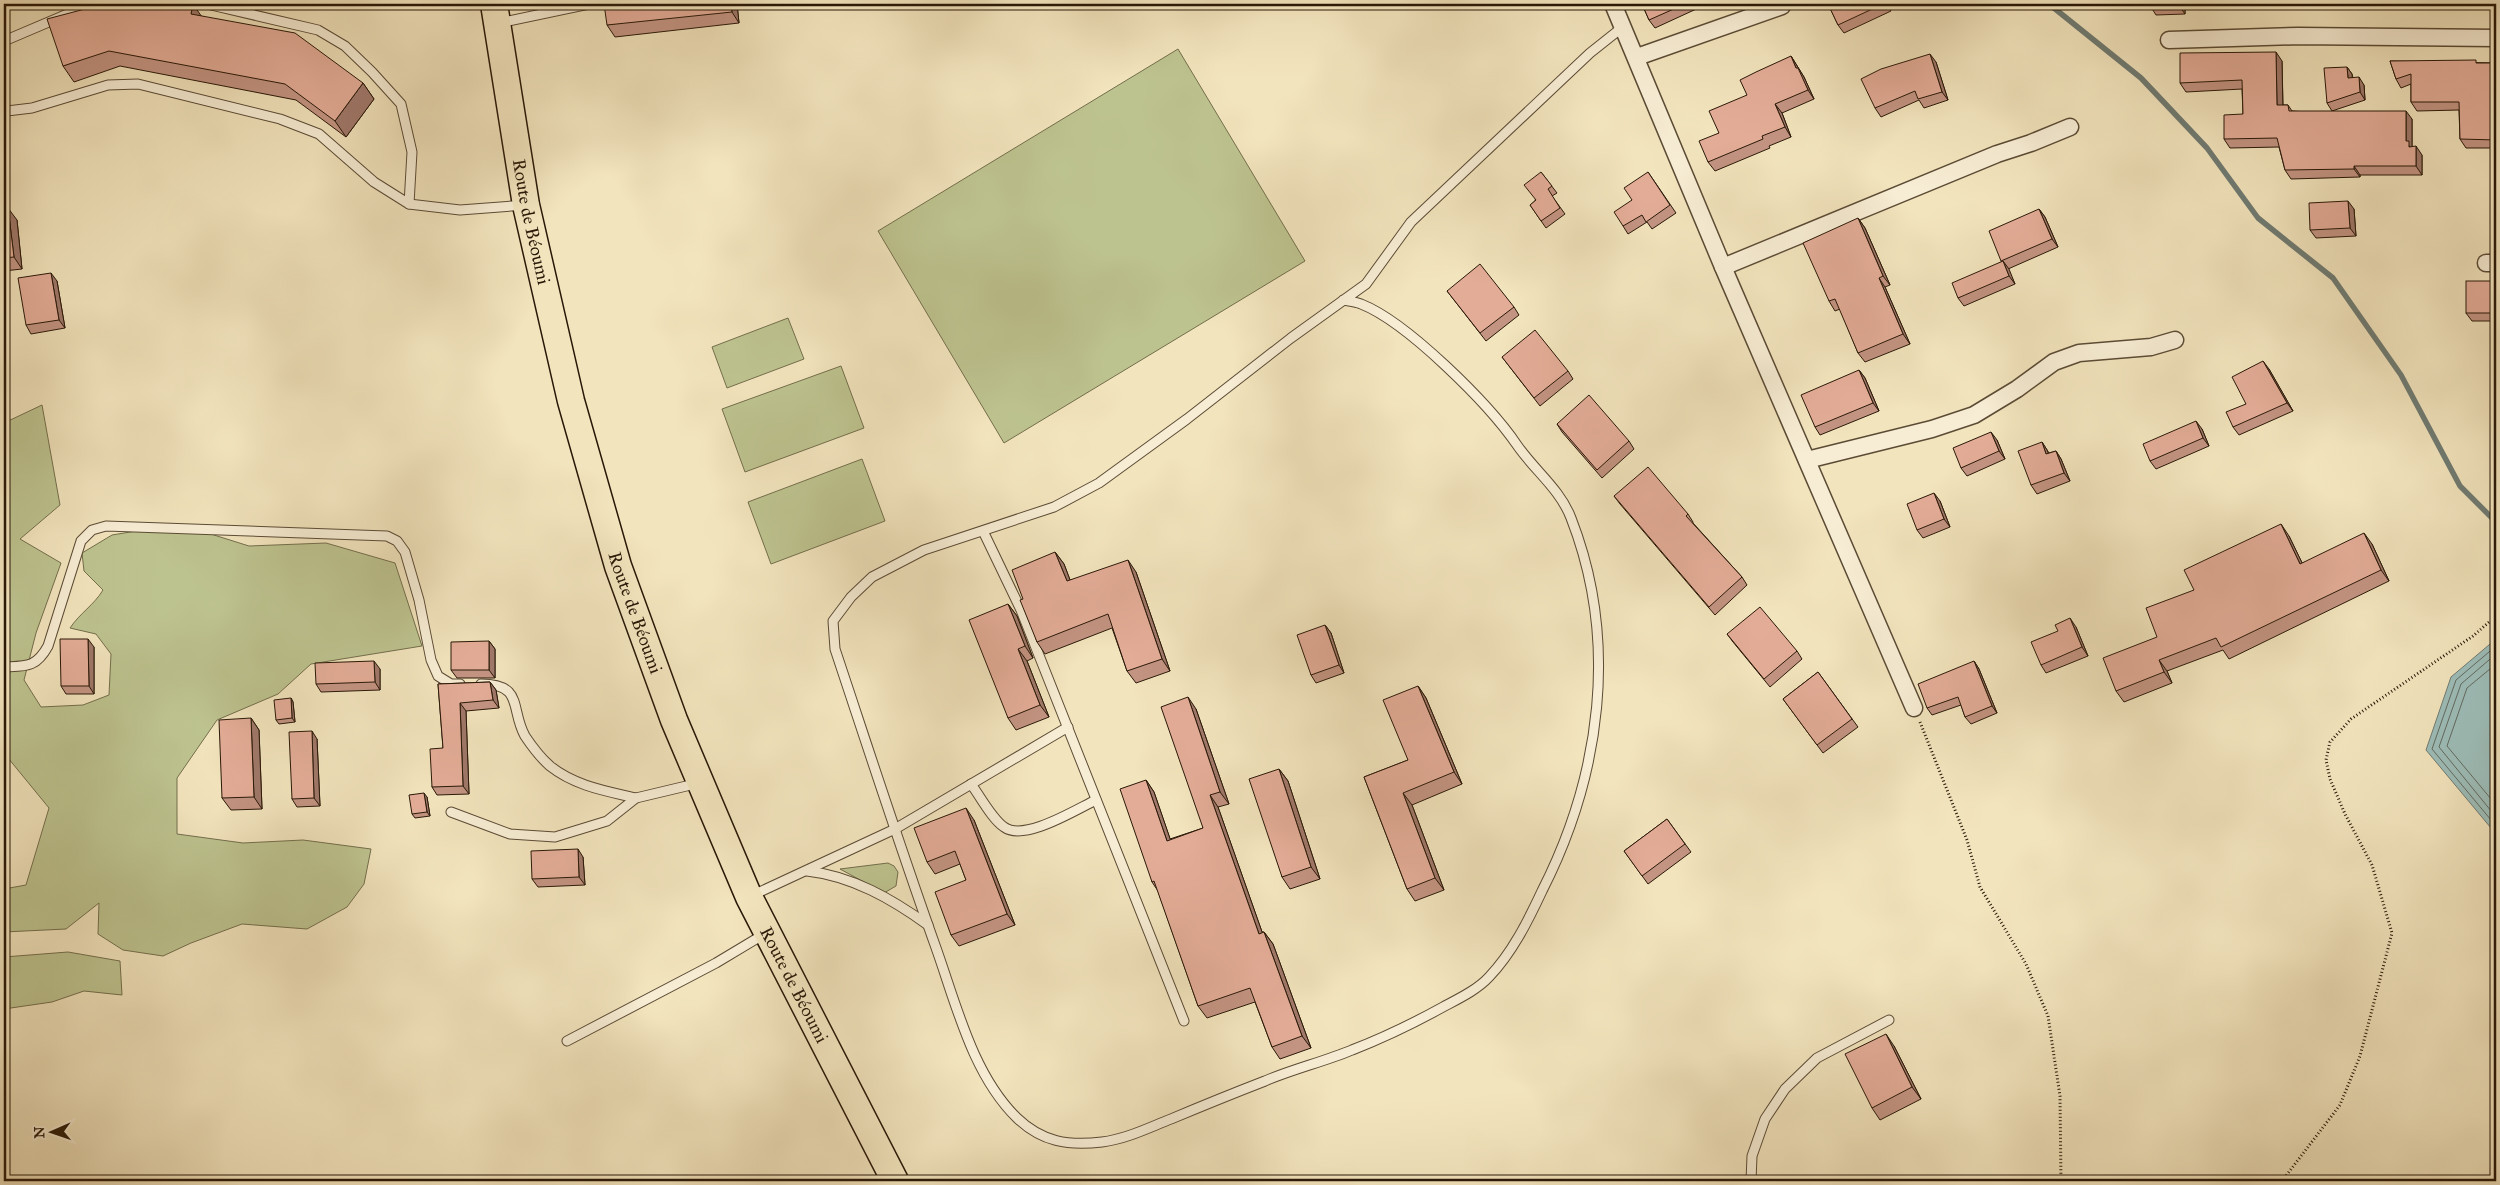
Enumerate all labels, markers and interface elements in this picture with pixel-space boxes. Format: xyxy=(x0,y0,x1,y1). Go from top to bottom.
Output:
street label: Route de Béoumi xyxy=(508,157,555,287)
street label: Route de Béoumi xyxy=(604,549,667,677)
street label: Route de Béoumi xyxy=(755,923,833,1047)
north arrow xyxy=(28,1108,78,1158)
text: N xyxy=(31,1126,48,1139)

